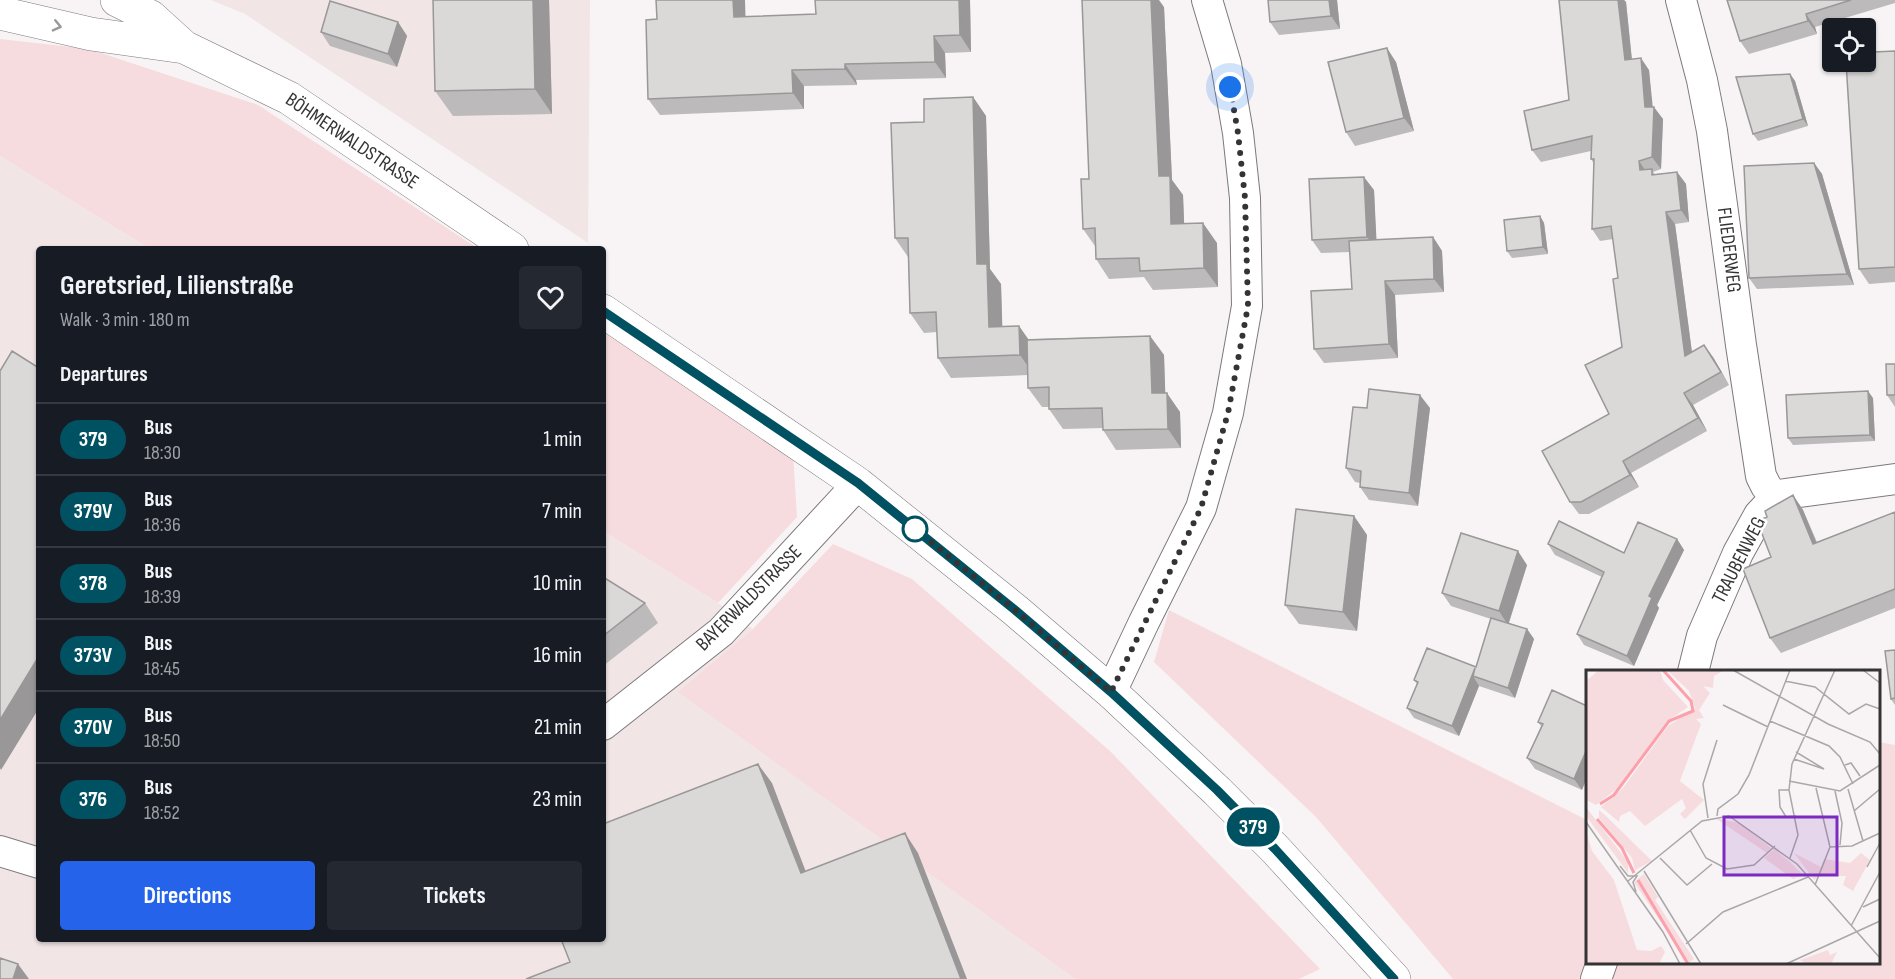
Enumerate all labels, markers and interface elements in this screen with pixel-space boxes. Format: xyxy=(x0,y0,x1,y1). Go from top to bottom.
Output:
map controls xyxy=(1822,18,1876,72)
button: locate xyxy=(1822,18,1876,72)
one-way arrow xyxy=(52,19,62,32)
your location xyxy=(1215,72,1245,102)
street label: BÖHMERWALDSTRASSE xyxy=(281,88,423,194)
street label: FLIEDERWEG xyxy=(1712,206,1746,294)
button: heart xyxy=(519,266,582,329)
text: Geretsried, Lilienstraße xyxy=(60,269,294,302)
text: Walk · 3 min · 180 m xyxy=(60,308,190,332)
text: Departures xyxy=(60,361,148,388)
text: Bus xyxy=(144,414,173,441)
text: 1 min xyxy=(543,426,582,453)
text: 379 xyxy=(79,427,107,452)
text: 18:30 xyxy=(144,441,181,465)
text: Bus xyxy=(144,486,173,513)
text: 7 min xyxy=(542,498,582,525)
text: 379V xyxy=(74,499,112,524)
text: 18:36 xyxy=(144,513,181,537)
street label: TRAUBENWEG xyxy=(1707,513,1771,607)
unlabelled marker xyxy=(902,516,928,542)
street label: BAYERWALDSTRASSE xyxy=(691,540,807,656)
text: Bus xyxy=(144,558,173,585)
text: 10 min xyxy=(533,570,582,597)
text: 378 xyxy=(79,571,107,596)
text: 18:39 xyxy=(144,585,181,609)
text: Bus xyxy=(144,630,173,657)
text: 16 min xyxy=(534,642,582,669)
text: 373V xyxy=(74,643,112,668)
text: 18:45 xyxy=(144,657,180,681)
inset map xyxy=(1586,670,1880,964)
text: Bus xyxy=(144,702,173,729)
text: 21 min xyxy=(534,714,582,741)
text: 370V xyxy=(74,715,112,740)
text: 18:50 xyxy=(144,729,180,753)
text: Bus xyxy=(144,774,173,801)
text: 23 min xyxy=(533,786,582,813)
text: 376 xyxy=(79,787,107,812)
text: 18:52 xyxy=(144,801,180,825)
line badge: 379 xyxy=(1218,808,1288,846)
text: 379 xyxy=(1239,815,1267,840)
button: Directions xyxy=(60,861,315,930)
button: Tickets xyxy=(327,861,582,930)

